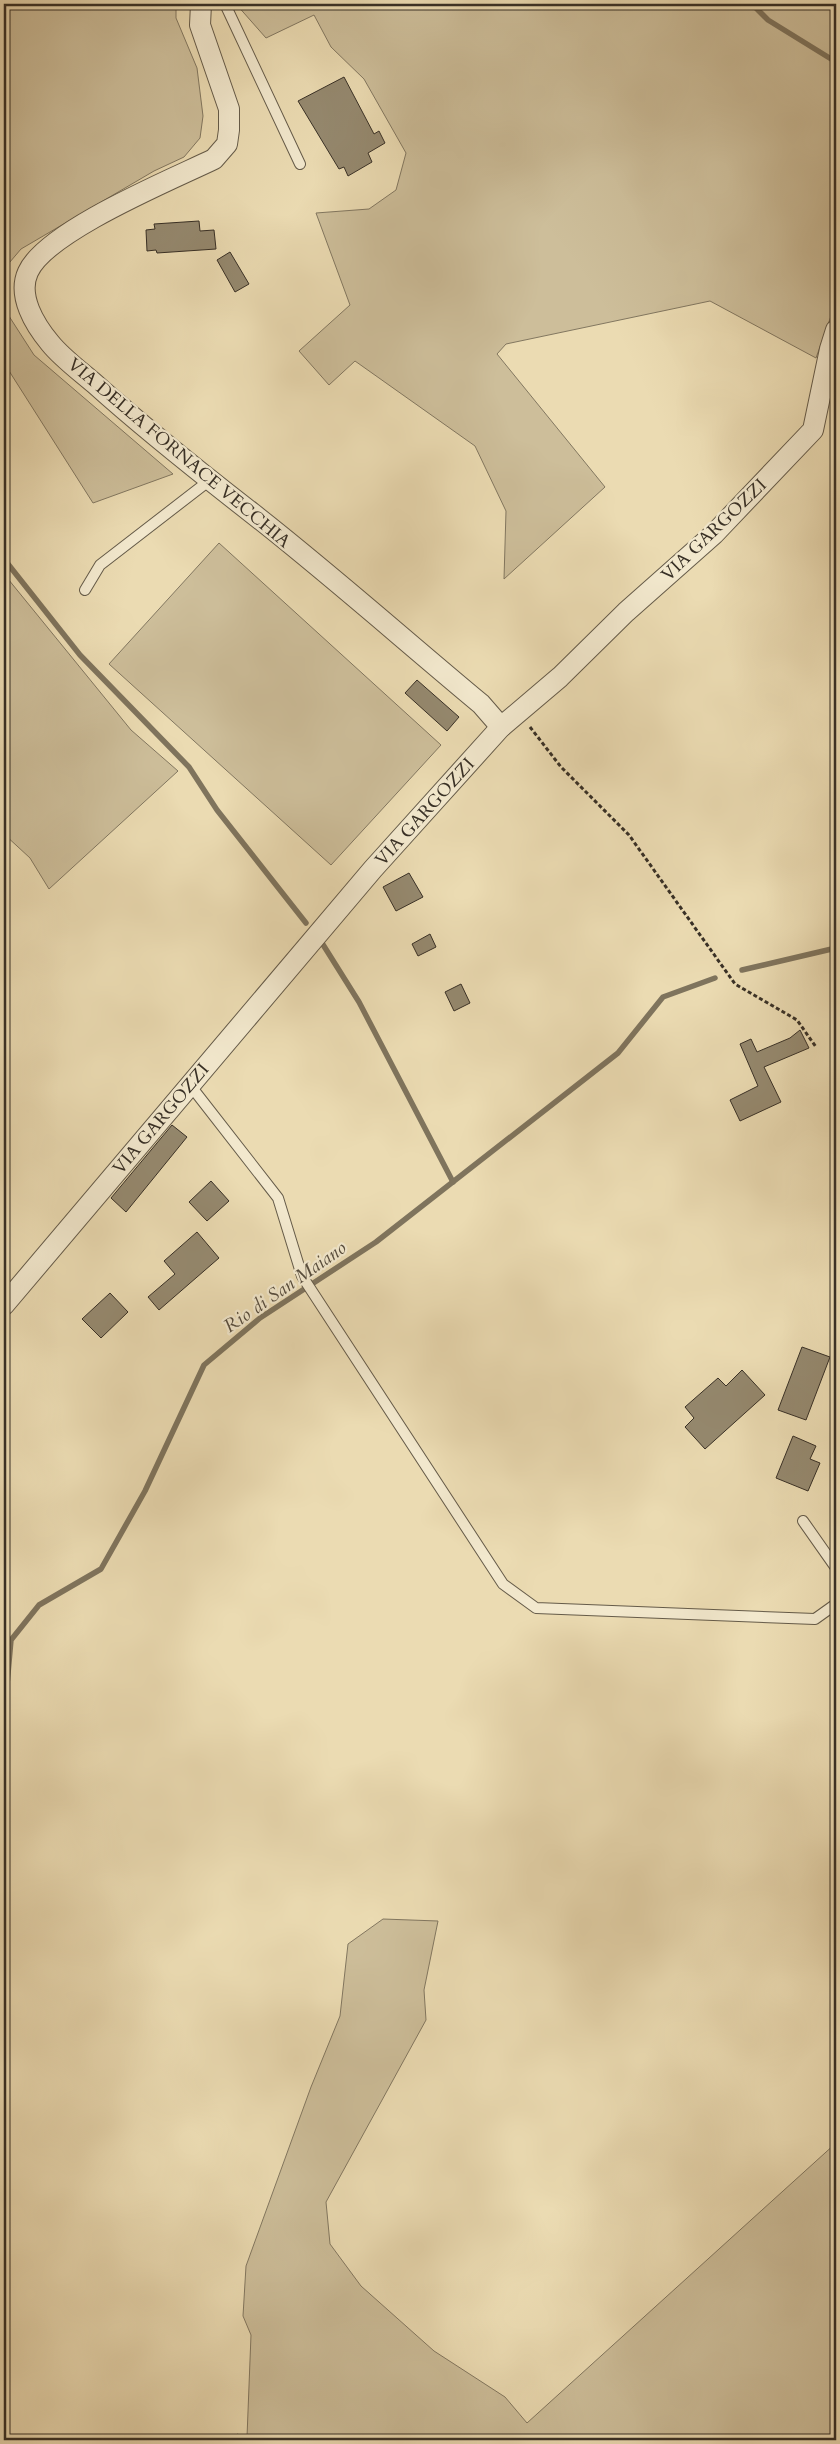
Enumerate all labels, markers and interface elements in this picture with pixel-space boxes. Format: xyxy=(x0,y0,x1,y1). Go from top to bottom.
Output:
street label: VIA DELLA FORNACE VECCHIA xyxy=(62,352,296,554)
street label: VIA GARGOZZI xyxy=(656,473,772,587)
street label: VIA GARGOZZI xyxy=(369,752,481,872)
street label: VIA GARGOZZI xyxy=(107,1058,215,1180)
water label: Rio di San Maiano xyxy=(218,1235,352,1339)

